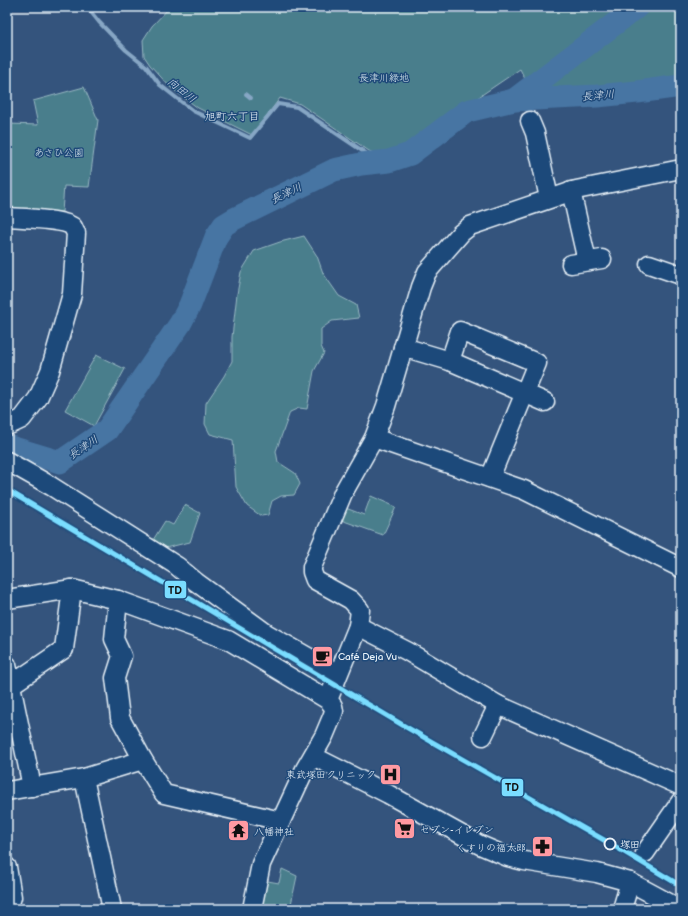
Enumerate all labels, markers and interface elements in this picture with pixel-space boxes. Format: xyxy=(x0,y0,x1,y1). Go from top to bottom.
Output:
park label: 長津川緑地 xyxy=(359,72,409,84)
water label: 向田川 xyxy=(165,75,199,106)
water label: 長津川 xyxy=(581,88,615,103)
district label: 旭町六丁目 xyxy=(205,110,260,123)
park label: あさひ公園 xyxy=(34,147,84,159)
water label: 長津川 xyxy=(269,180,304,207)
water label: 長津川 xyxy=(66,433,101,462)
line badge: TD xyxy=(164,580,187,599)
text: TD xyxy=(168,584,182,597)
cafe icon: Café Deja Vu xyxy=(310,643,336,669)
place label: Café Deja Vu xyxy=(338,651,397,663)
hospital icon: 東武塚田クリニック xyxy=(378,761,404,787)
place label: 東武塚田クリニック xyxy=(286,769,376,781)
line badge: TD xyxy=(501,778,524,797)
text: TD xyxy=(505,781,519,794)
supermarket icon: セブン-イレブン xyxy=(391,816,417,842)
temple icon: 八幡神社 xyxy=(226,818,252,844)
place label: セブン-イレブン xyxy=(420,824,494,836)
place label: 八幡神社 xyxy=(254,826,294,838)
pharmacy icon: くすりの福太郎 xyxy=(529,834,555,860)
marker: 塚田 xyxy=(603,837,617,851)
place label: 塚田 xyxy=(620,839,640,851)
place label: くすりの福太郎 xyxy=(456,842,526,854)

